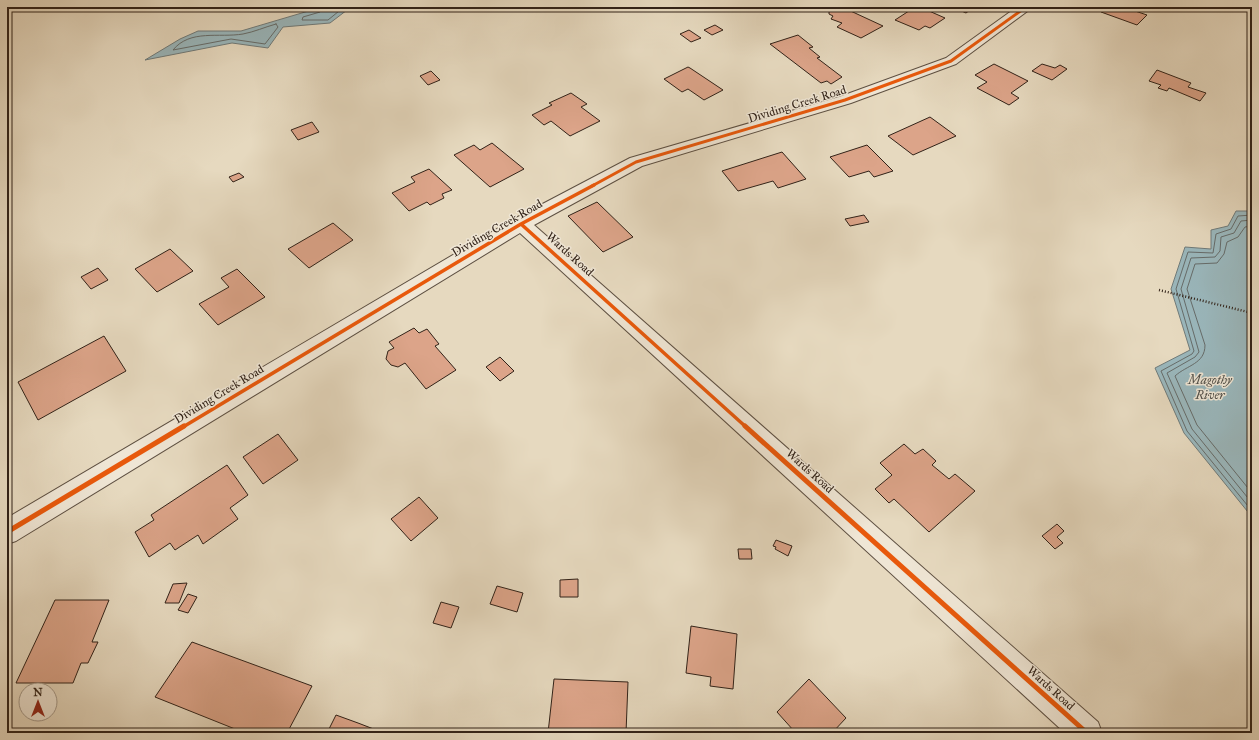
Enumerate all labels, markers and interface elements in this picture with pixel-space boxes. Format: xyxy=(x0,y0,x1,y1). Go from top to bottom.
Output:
street label: Dividing Creek Road xyxy=(746,82,848,127)
street label: Dividing Creek Road xyxy=(449,196,545,260)
street label: Wards Road xyxy=(543,229,597,279)
street label: Dividing Creek Road xyxy=(172,362,267,427)
water label: Magothy River xyxy=(1186,372,1233,403)
street label: Wards Road xyxy=(783,446,837,496)
street label: Wards Road xyxy=(1024,663,1078,713)
north arrow xyxy=(18,682,58,722)
text: N xyxy=(33,686,43,699)

